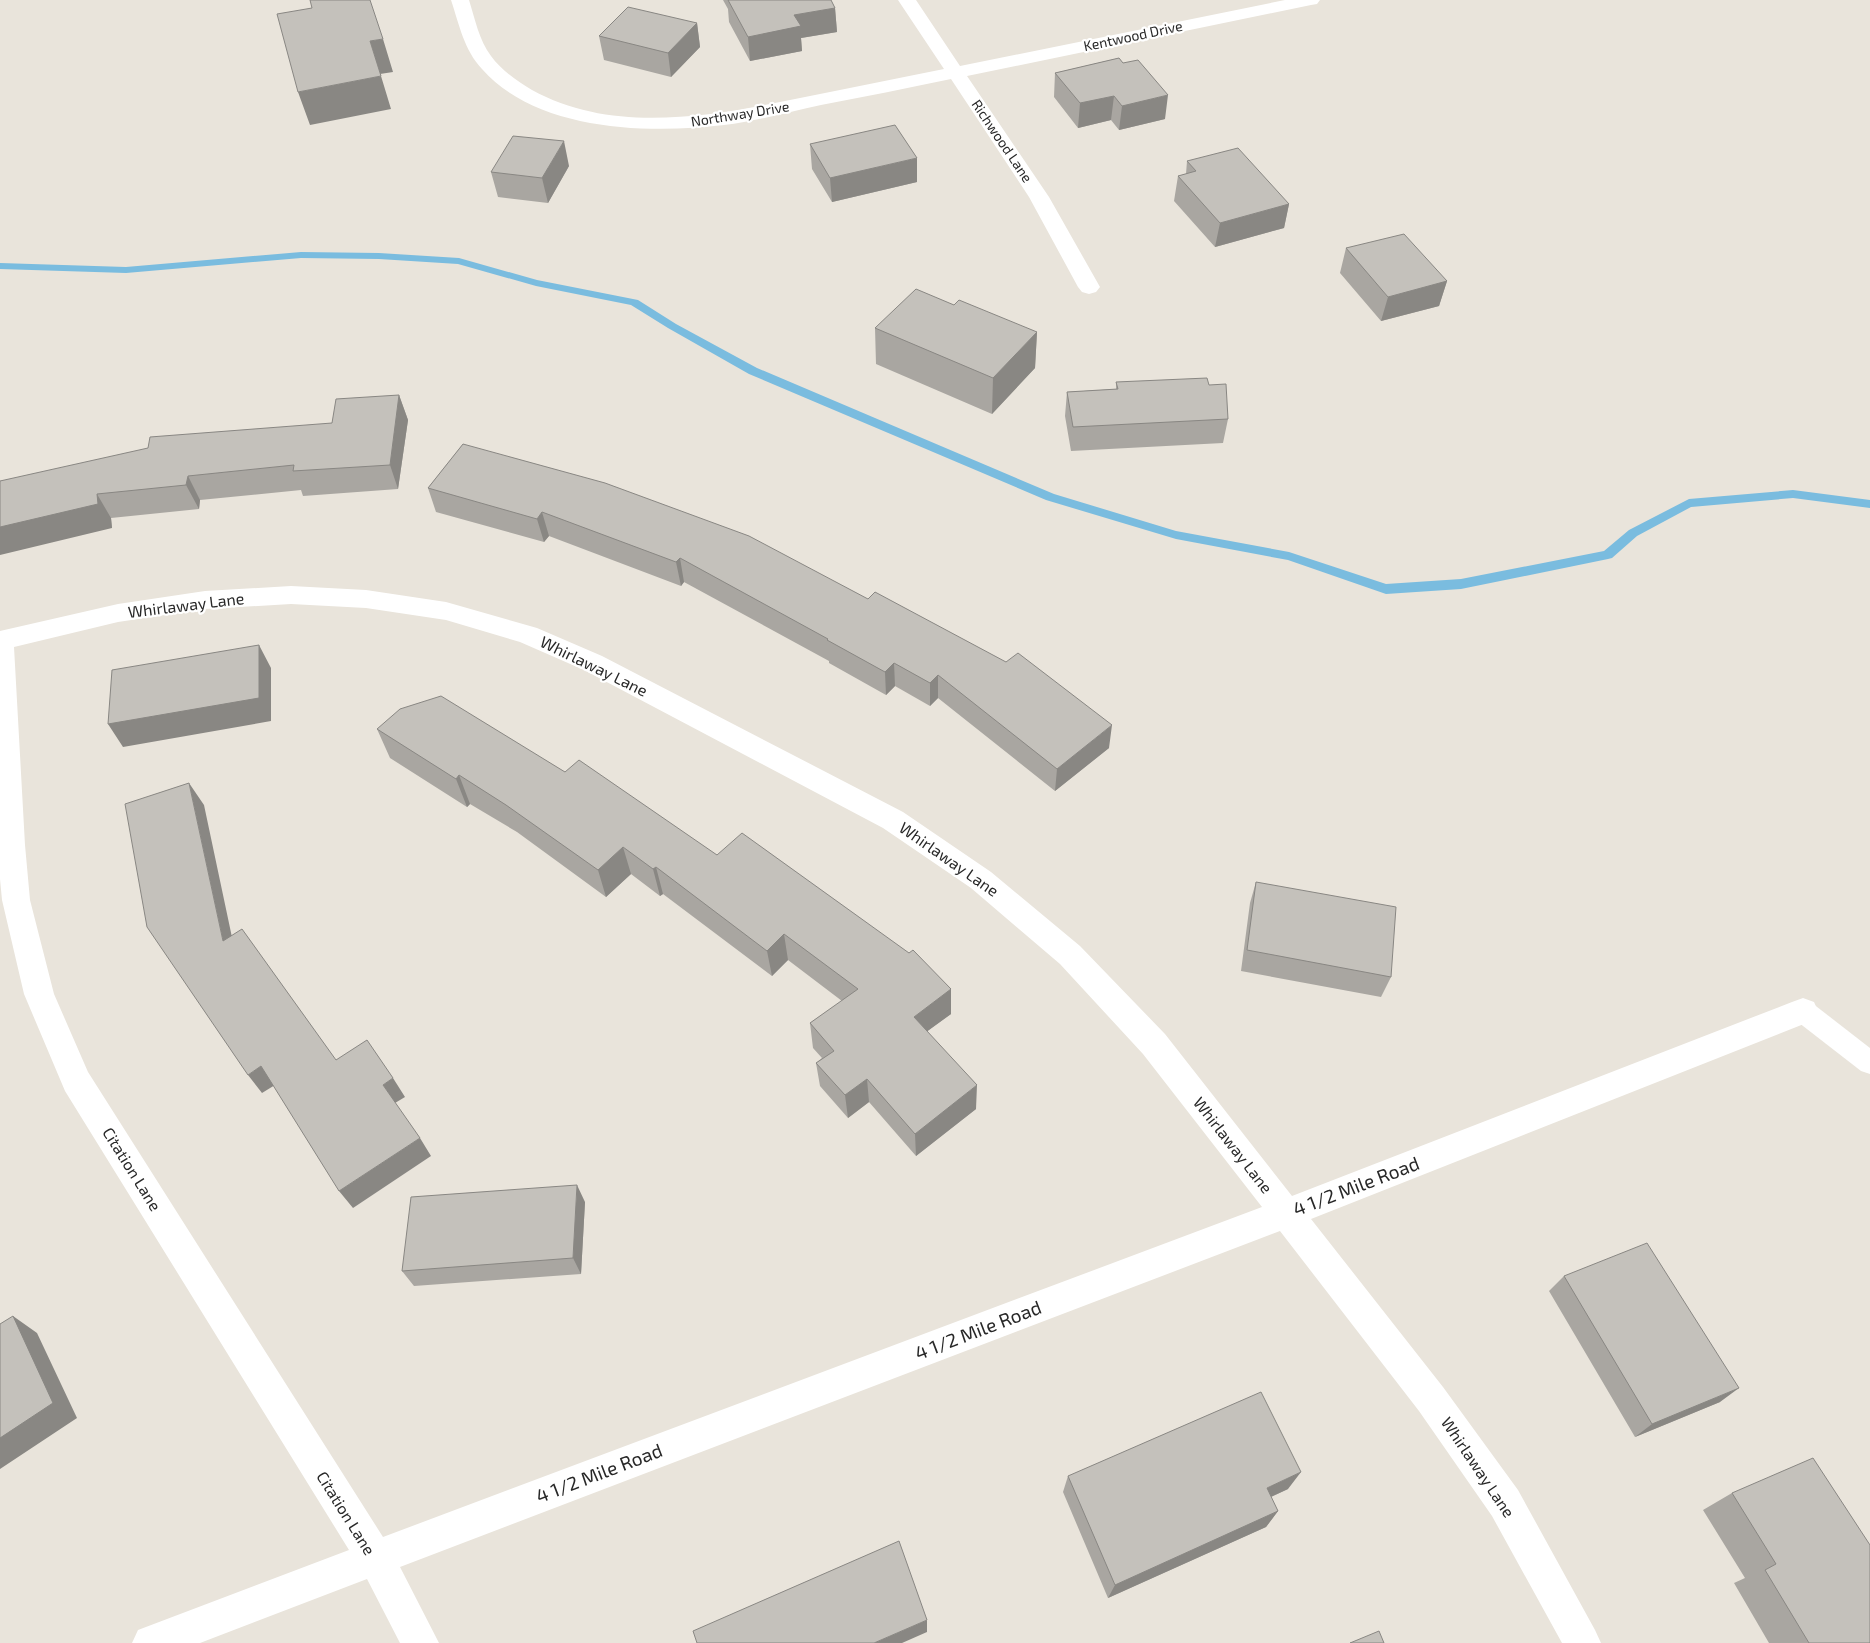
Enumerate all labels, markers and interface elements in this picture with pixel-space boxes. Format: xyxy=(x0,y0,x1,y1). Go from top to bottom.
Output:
street label: Kentwood Drive xyxy=(1082,17,1184,54)
street label: Richwood Lane xyxy=(968,96,1036,185)
street label: Northway Drive xyxy=(689,97,790,130)
street label: Whirlaway Lane xyxy=(127,588,245,621)
street label: Whirlaway Lane xyxy=(538,631,651,700)
street label: Whirlaway Lane xyxy=(896,817,1003,900)
street label: Whirlaway Lane xyxy=(1190,1093,1277,1197)
street label: Citation Lane xyxy=(99,1123,166,1214)
street label: 4 1/2 Mile Road xyxy=(1289,1151,1422,1220)
street label: 4 1/2 Mile Road xyxy=(911,1295,1044,1364)
street label: Whirlaway Lane xyxy=(1438,1413,1519,1520)
street label: 4 1/2 Mile Road xyxy=(532,1438,665,1507)
street label: Citation Lane xyxy=(313,1467,380,1558)

